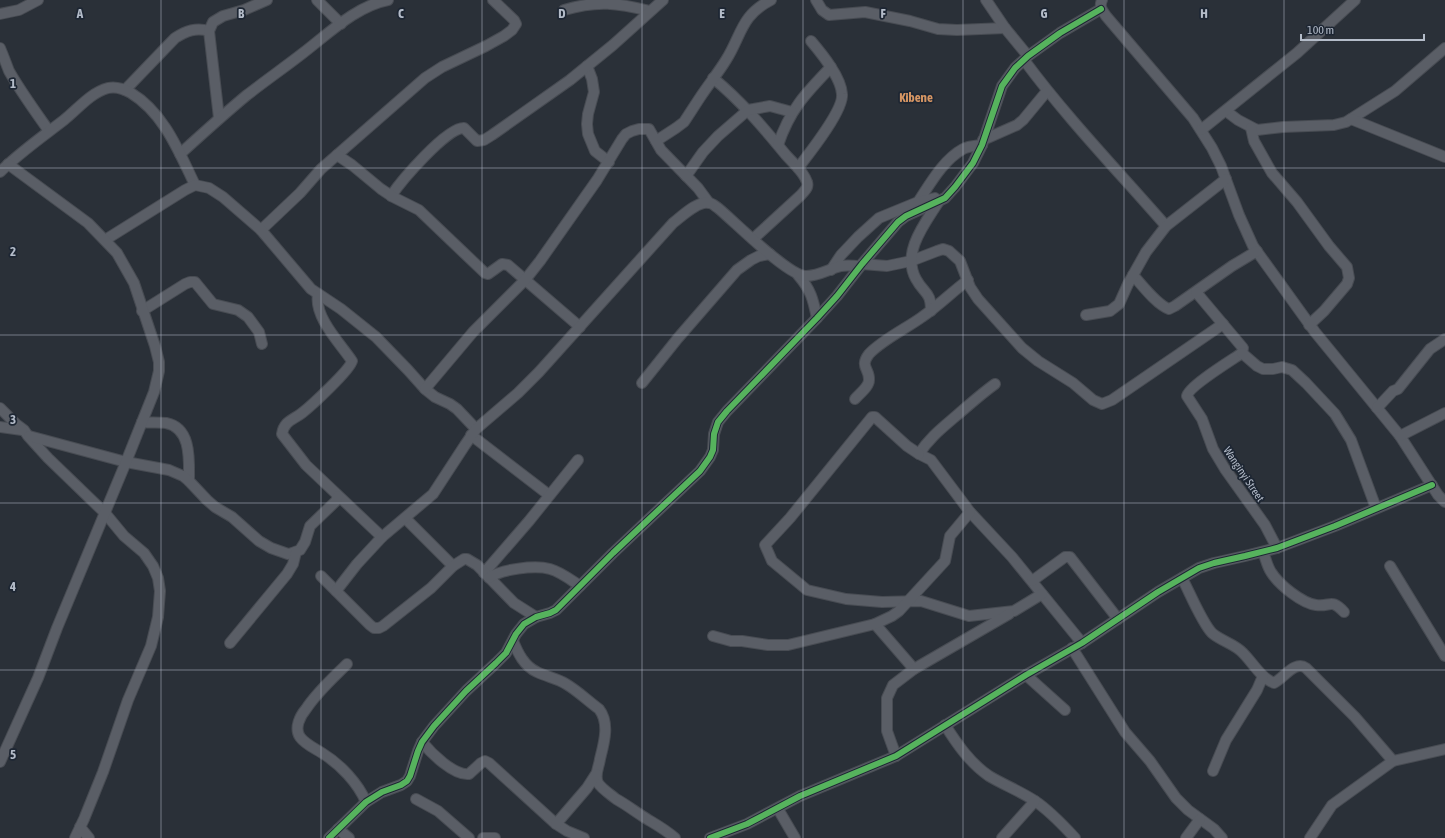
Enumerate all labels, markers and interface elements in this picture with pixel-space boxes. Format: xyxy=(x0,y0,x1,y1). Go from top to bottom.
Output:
text: A xyxy=(76,6,84,21)
text: B xyxy=(238,6,245,21)
text: C xyxy=(398,6,404,21)
text: D xyxy=(558,6,566,21)
text: E xyxy=(719,6,725,21)
text: F xyxy=(880,6,886,21)
text: G xyxy=(1041,6,1048,21)
text: H xyxy=(1200,6,1208,21)
scale bar xyxy=(1301,16,1424,42)
text: 100 m xyxy=(1307,23,1334,37)
text: 1 xyxy=(10,76,16,91)
district label: Kibene xyxy=(899,90,933,105)
text: 2 xyxy=(10,244,16,259)
text: 3 xyxy=(10,412,16,427)
street label: Wanginyi Street xyxy=(1221,444,1267,504)
text: 4 xyxy=(9,579,16,594)
text: 5 xyxy=(10,747,16,762)

